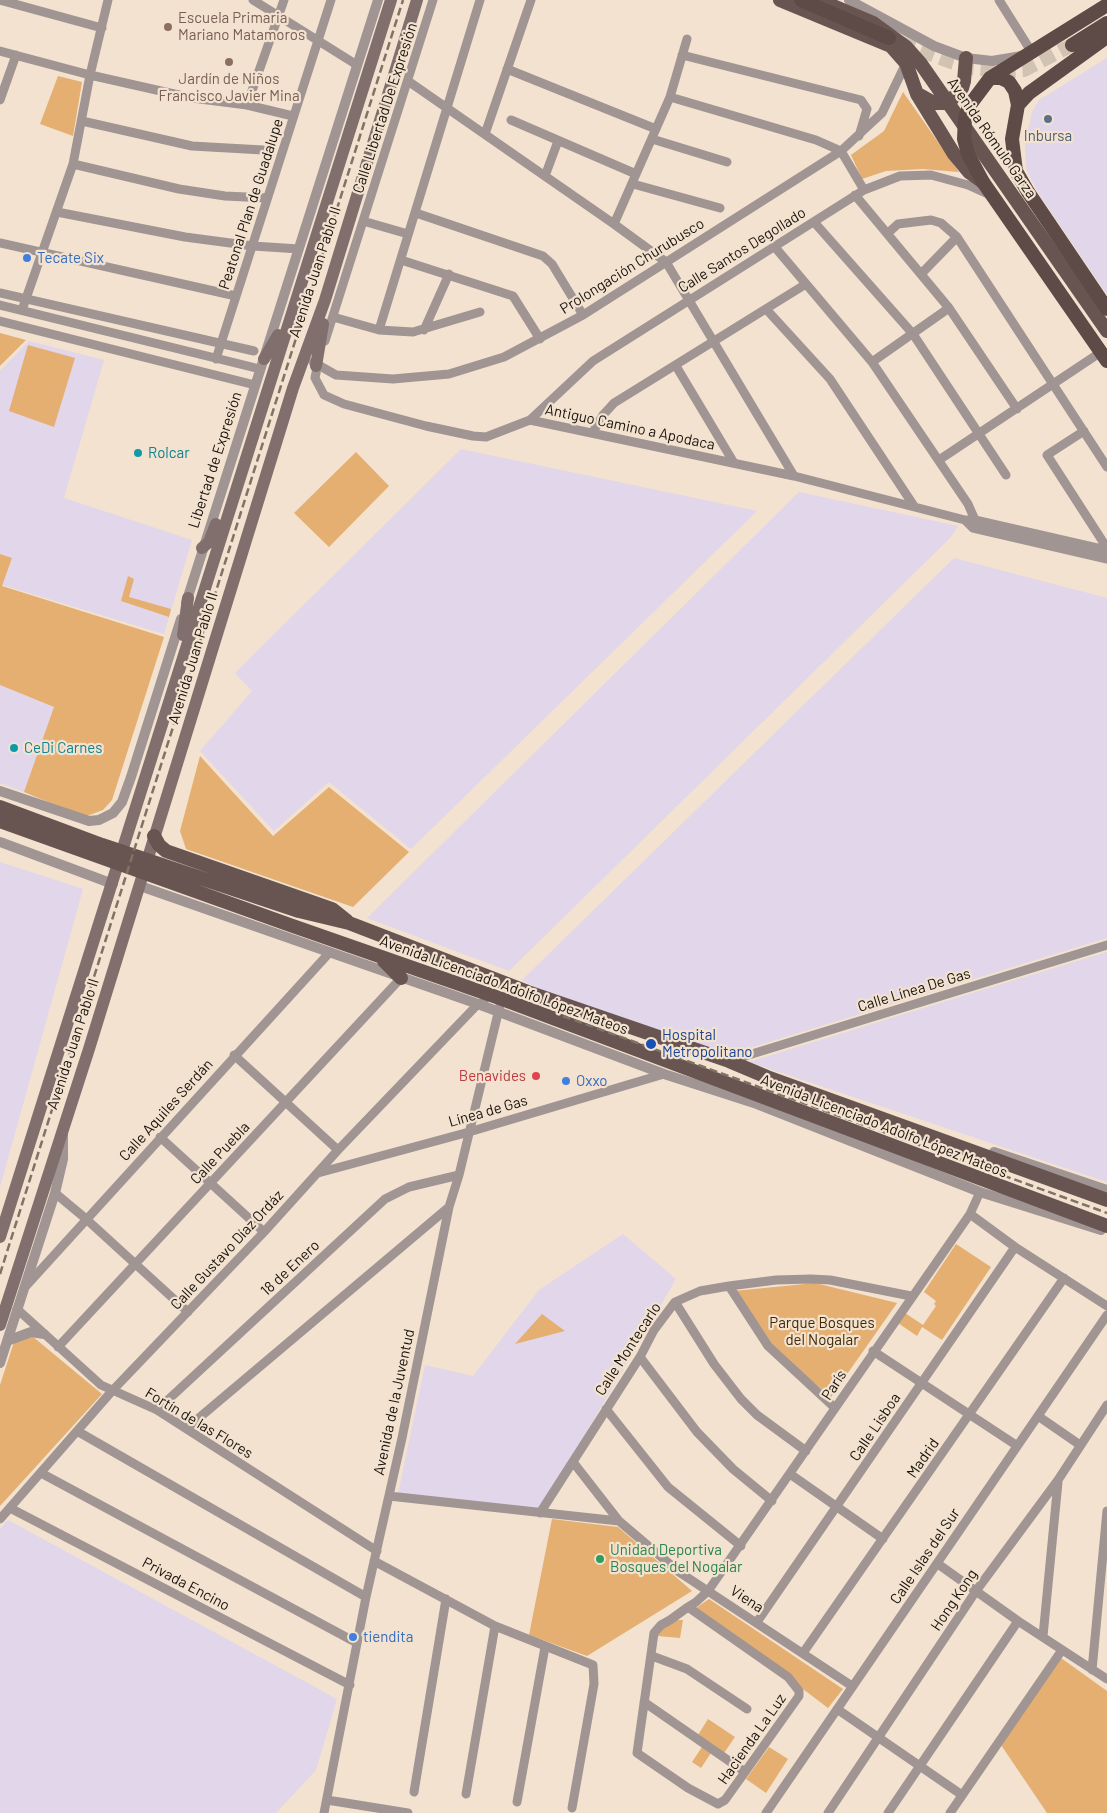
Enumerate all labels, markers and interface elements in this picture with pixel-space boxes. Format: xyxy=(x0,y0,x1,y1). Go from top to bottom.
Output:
place label: Escuela Primaria Mariano Matamoros xyxy=(178,9,305,44)
marker: Escuela Primaria Mariano Matamoros xyxy=(162,21,174,33)
street label: Calle Libertad De Expresión xyxy=(349,21,421,195)
marker: Jardín de Niños Francisco Javier Mina xyxy=(223,56,235,68)
place label: Jardín de Niños Francisco Javier Mina xyxy=(158,70,300,105)
street label: Avenida Rómulo Garza xyxy=(944,74,1040,202)
marker: Inbursa xyxy=(1042,113,1054,125)
street label: Peatonal Plan de Guadalupe xyxy=(215,116,287,292)
place label: Inbursa xyxy=(1024,127,1072,145)
street label: Calle Santos Degollado xyxy=(675,203,809,297)
street label: Avenida Juan Pablo II xyxy=(285,204,345,340)
street label: Prolongación Churubusco xyxy=(557,214,707,318)
place label: Tecate Six xyxy=(37,249,104,267)
marker: Tecate Six xyxy=(21,252,33,264)
street label: Libertad de Expresión xyxy=(184,389,246,531)
street label: Antiguo Camino a Apodaca xyxy=(543,400,717,454)
place label: Rolcar xyxy=(148,444,190,462)
marker: Rolcar xyxy=(132,447,144,459)
street label: Avenida Juan Pablo II xyxy=(164,590,222,726)
place label: CeDi Carnes xyxy=(24,739,102,757)
marker: CeDi Carnes xyxy=(8,742,20,754)
street label: Avenida Licenciado Adolfo López Mateos xyxy=(377,932,631,1038)
street label: Calle Línea De Gas xyxy=(855,964,973,1016)
street label: Avenida Juan Pablo II xyxy=(43,976,103,1112)
place label: Hospital Metropolitano xyxy=(662,1026,753,1061)
marker: Hospital Metropolitano xyxy=(644,1037,658,1051)
street label: Calle Aquiles Serdán xyxy=(115,1055,217,1165)
place label: Benavides xyxy=(459,1067,526,1085)
marker: Benavides xyxy=(530,1070,542,1082)
street label: Avenida Licenciado Adolfo López Mateos xyxy=(758,1070,1010,1182)
place label: Oxxo xyxy=(576,1072,607,1090)
marker: Oxxo xyxy=(560,1075,572,1087)
street label: Línea de Gas xyxy=(446,1091,530,1131)
street label: Calle Puebla xyxy=(187,1118,253,1188)
street label: Calle Gustavo Díaz Ordáz xyxy=(167,1186,287,1314)
street label: 18 de Enero xyxy=(257,1236,323,1300)
street label: Calle Montecarlo xyxy=(591,1299,665,1399)
park label: Parque Bosques del Nogalar xyxy=(769,1314,875,1349)
street label: Avenida de la Juventud xyxy=(370,1327,418,1477)
street label: París xyxy=(818,1367,850,1403)
street label: Fortín de las Flores xyxy=(142,1384,256,1462)
street label: Calle Lisboa xyxy=(846,1390,904,1464)
street label: Madrid xyxy=(903,1435,943,1481)
street label: Calle Islas del Sur xyxy=(886,1505,964,1607)
place label: Unidad Deportiva Bosques del Nogalar xyxy=(610,1541,742,1576)
street label: Privada Encino xyxy=(139,1553,233,1615)
marker: Unidad Deportiva Bosques del Nogalar xyxy=(594,1553,606,1565)
street label: Hong Kong xyxy=(927,1566,981,1634)
street label: Viena xyxy=(727,1582,767,1616)
place label: tiendita xyxy=(363,1628,413,1646)
marker: tiendita xyxy=(347,1631,359,1643)
street label: Hacienda La Luz xyxy=(714,1690,790,1788)

